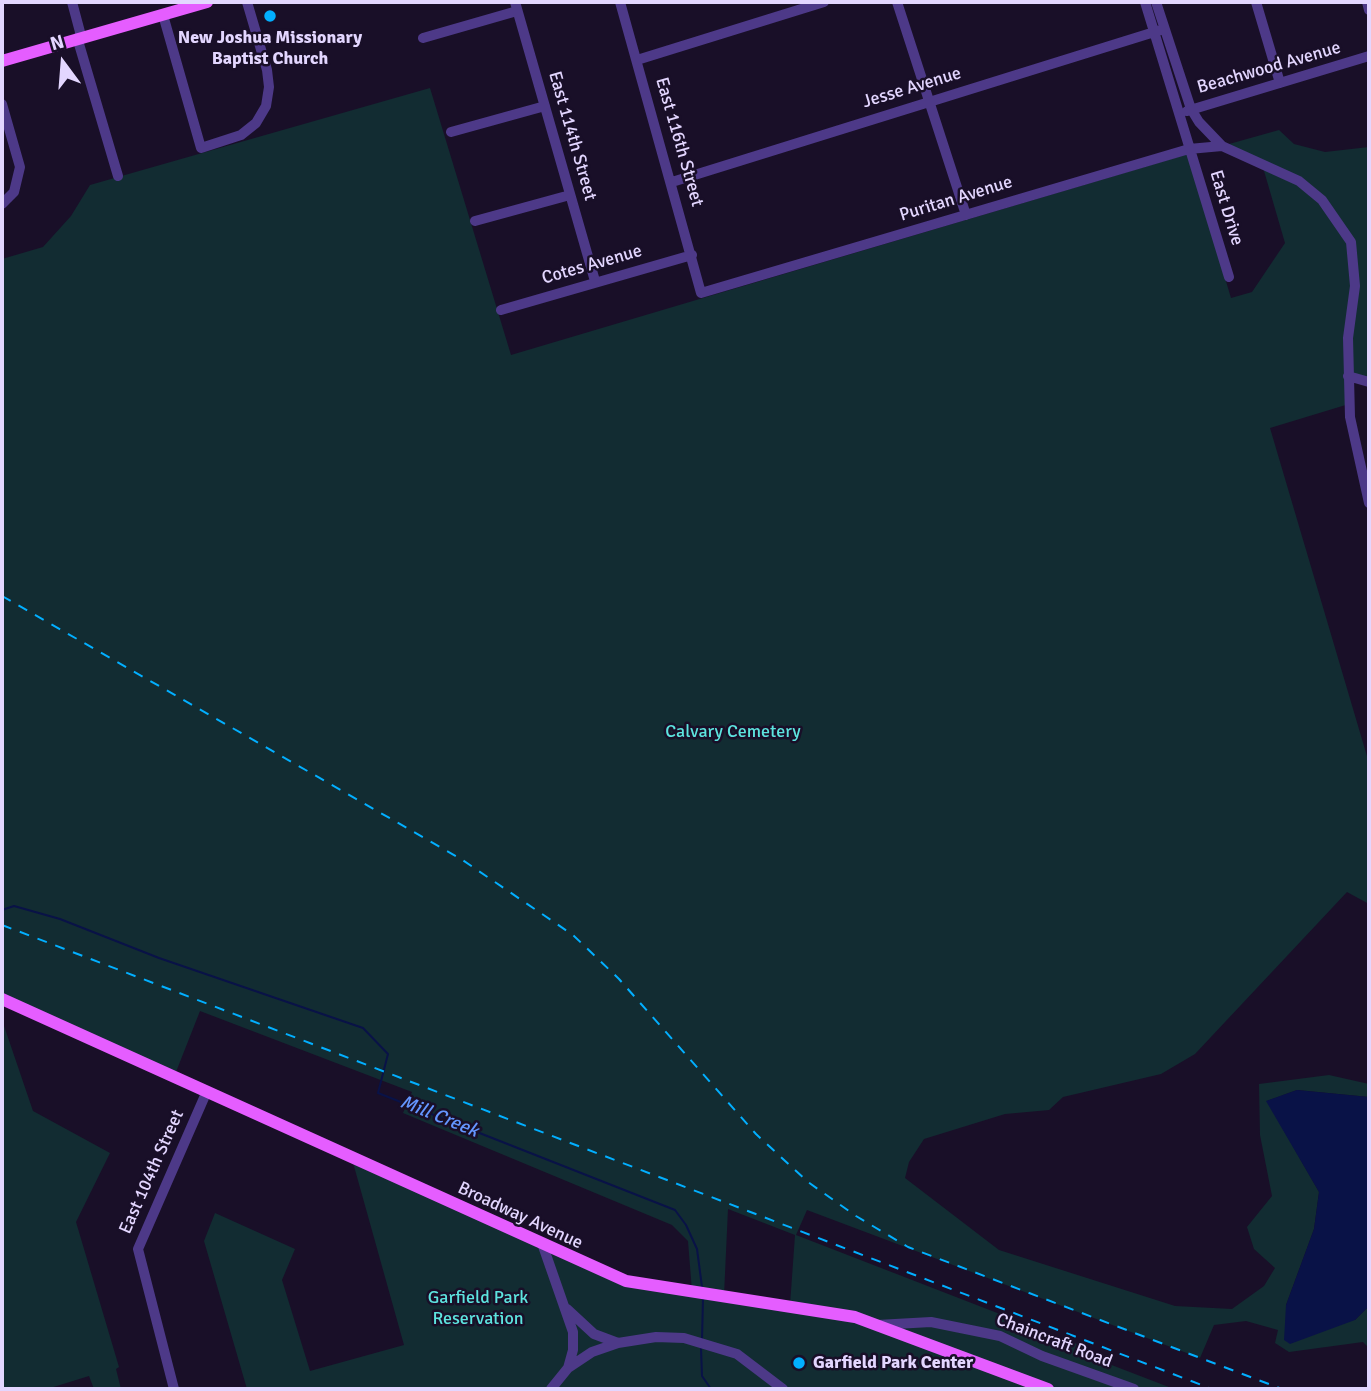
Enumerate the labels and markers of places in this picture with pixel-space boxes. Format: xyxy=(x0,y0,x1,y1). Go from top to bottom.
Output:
marker: New Joshua Missionary Baptist Church xyxy=(262,8,278,24)
place label: New Joshua Missionary Baptist Church xyxy=(178,27,362,70)
place label: Garfield Park Center xyxy=(813,1352,973,1374)
marker: Garfield Park Center xyxy=(791,1355,807,1371)

